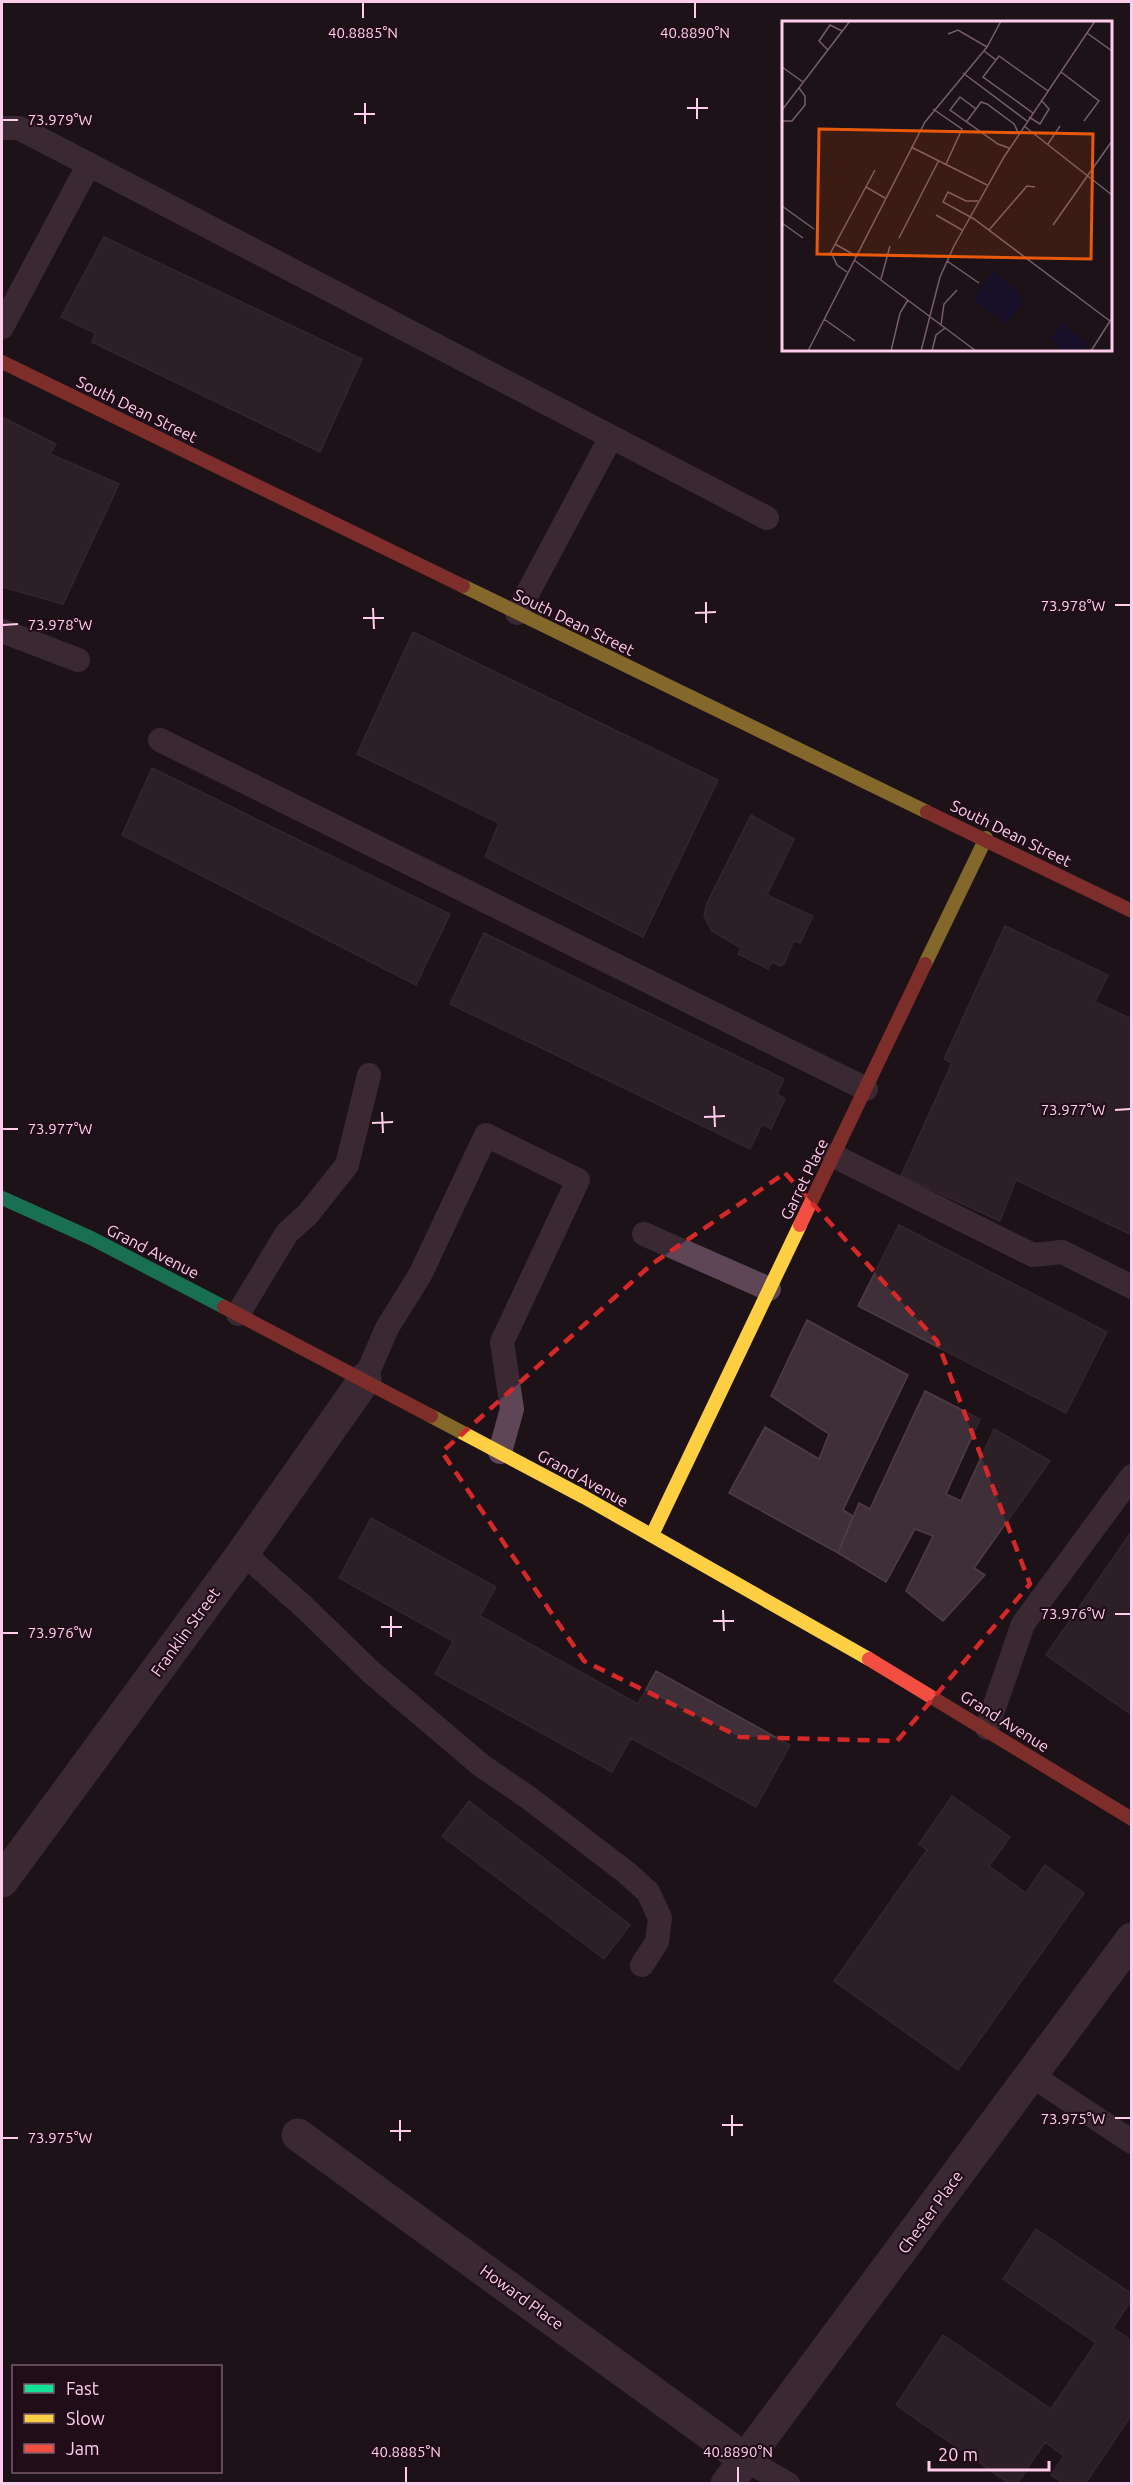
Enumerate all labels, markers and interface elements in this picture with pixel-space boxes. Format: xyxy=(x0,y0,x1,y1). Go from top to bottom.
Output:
inset map xyxy=(782,21,1112,351)
text: 40.8885°N xyxy=(328,24,398,41)
text: 40.8890°N xyxy=(660,24,730,41)
text: 73.979°W xyxy=(28,111,92,128)
street label: South Dean Street xyxy=(74,372,201,446)
street label: South Dean Street xyxy=(511,585,638,659)
text: 73.978°W xyxy=(1041,597,1105,614)
text: 73.978°W xyxy=(28,616,92,633)
street label: South Dean Street xyxy=(948,796,1075,870)
text: 73.977°W xyxy=(1041,1101,1105,1118)
text: 73.977°W xyxy=(28,1120,92,1137)
street label: Garret Place xyxy=(777,1136,831,1222)
street label: Grand Avenue xyxy=(104,1220,202,1282)
street label: Grand Avenue xyxy=(534,1446,632,1510)
street label: Franklin Street xyxy=(147,1584,224,1680)
text: 73.976°W xyxy=(1041,1605,1105,1622)
text: 73.976°W xyxy=(28,1624,92,1641)
street label: Grand Avenue xyxy=(957,1687,1053,1755)
text: 73.975°W xyxy=(1041,2110,1105,2127)
text: 73.975°W xyxy=(28,2129,92,2146)
street label: Chester Place xyxy=(894,2167,966,2257)
street label: Howard Place xyxy=(477,2261,567,2333)
legend xyxy=(12,2365,222,2473)
text: Fast xyxy=(66,2378,99,2398)
text: Slow xyxy=(66,2408,105,2428)
scale bar xyxy=(929,2434,1049,2472)
text: Jam xyxy=(66,2438,100,2458)
text: 40.8885°N xyxy=(371,2443,441,2460)
text: 40.8890°N xyxy=(703,2443,773,2460)
text: 20 m xyxy=(938,2444,978,2464)

